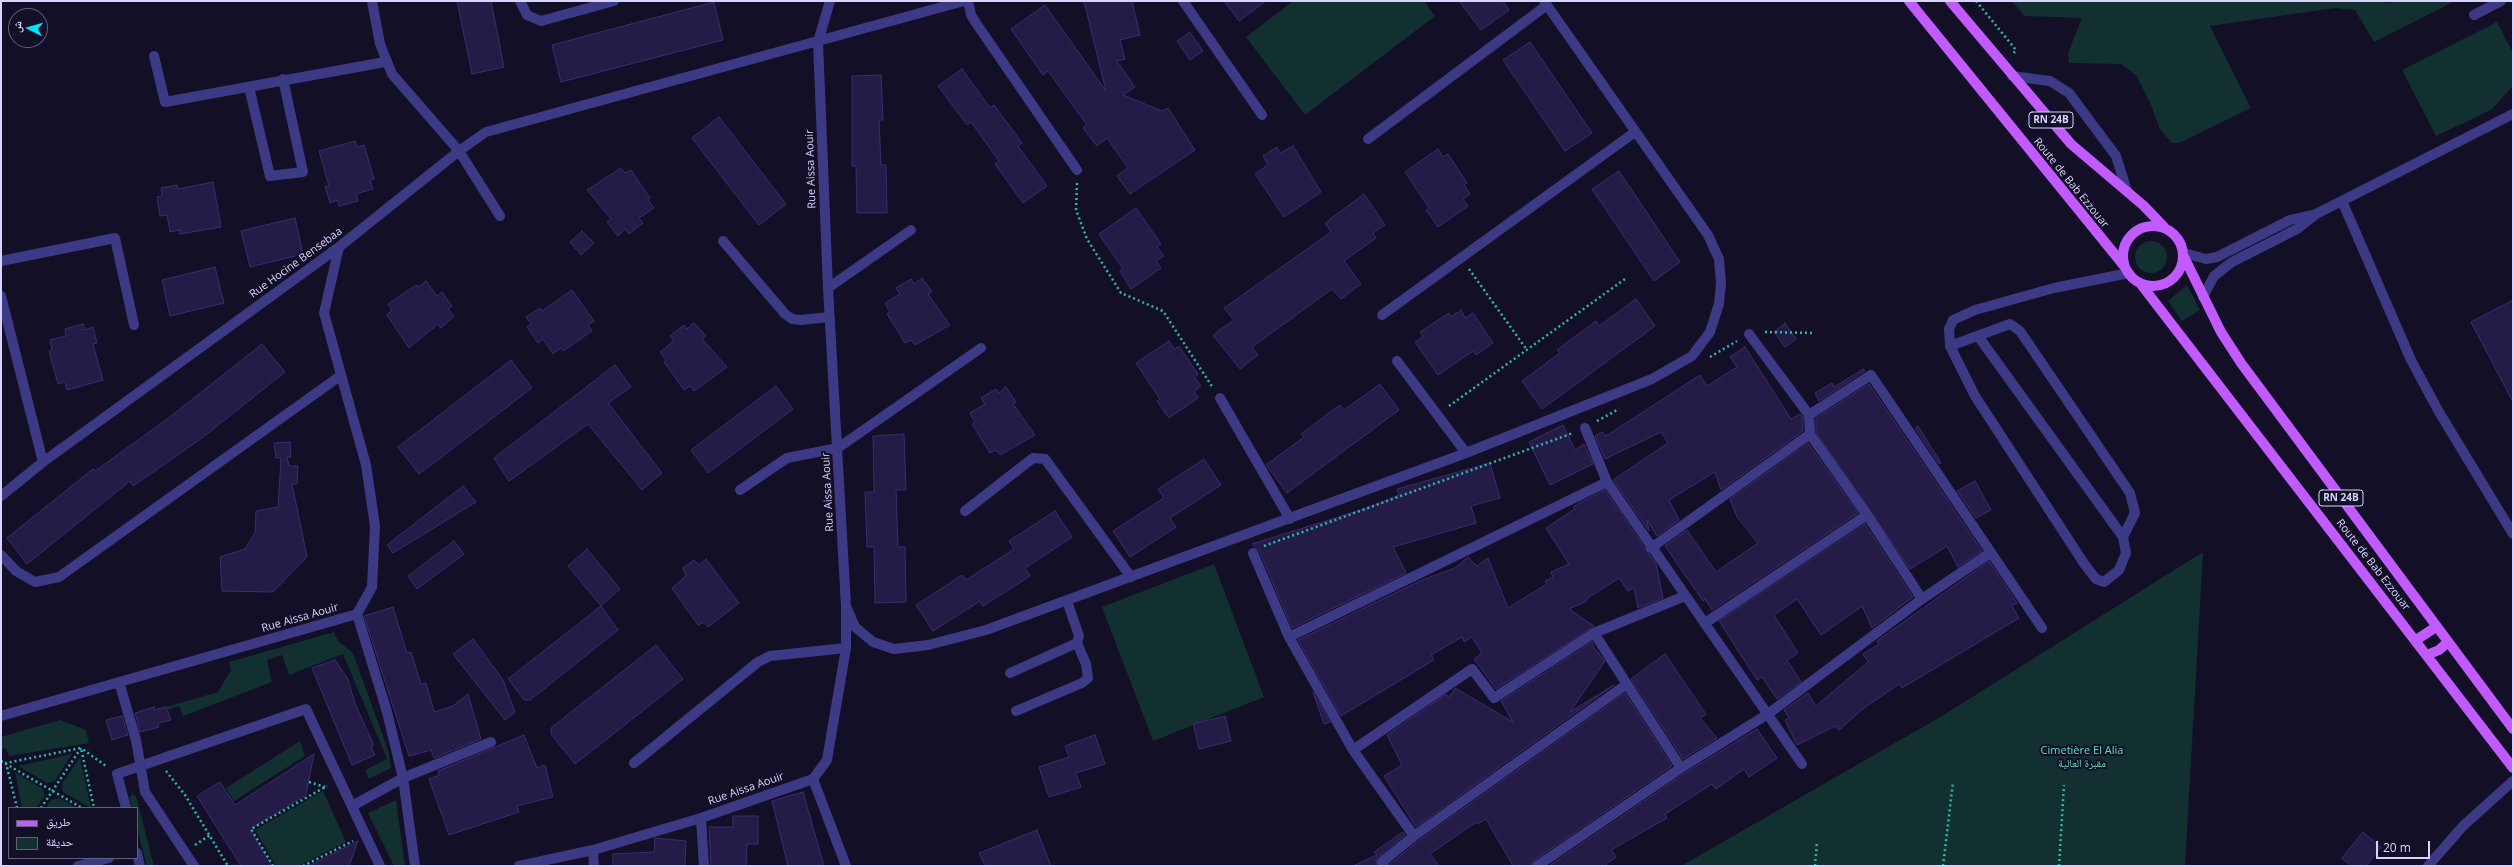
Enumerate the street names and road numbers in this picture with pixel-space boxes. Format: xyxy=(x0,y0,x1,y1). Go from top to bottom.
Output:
road number: RN 24B xyxy=(2029,112,2073,128)
street label: Rue Aissa Aouir xyxy=(803,129,819,209)
street label: Route de Bab Ezzouar xyxy=(2031,135,2111,231)
street label: Rue Hocine Bensebaa xyxy=(247,225,345,301)
street label: Rue Aissa Aouir xyxy=(819,452,837,532)
road number: RN 24B xyxy=(2319,490,2363,506)
street label: Route de Bab Ezzouar xyxy=(2333,517,2413,613)
street label: Rue Aissa Aouir xyxy=(260,601,340,635)
street label: Rue Aissa Aouir xyxy=(706,770,786,808)

